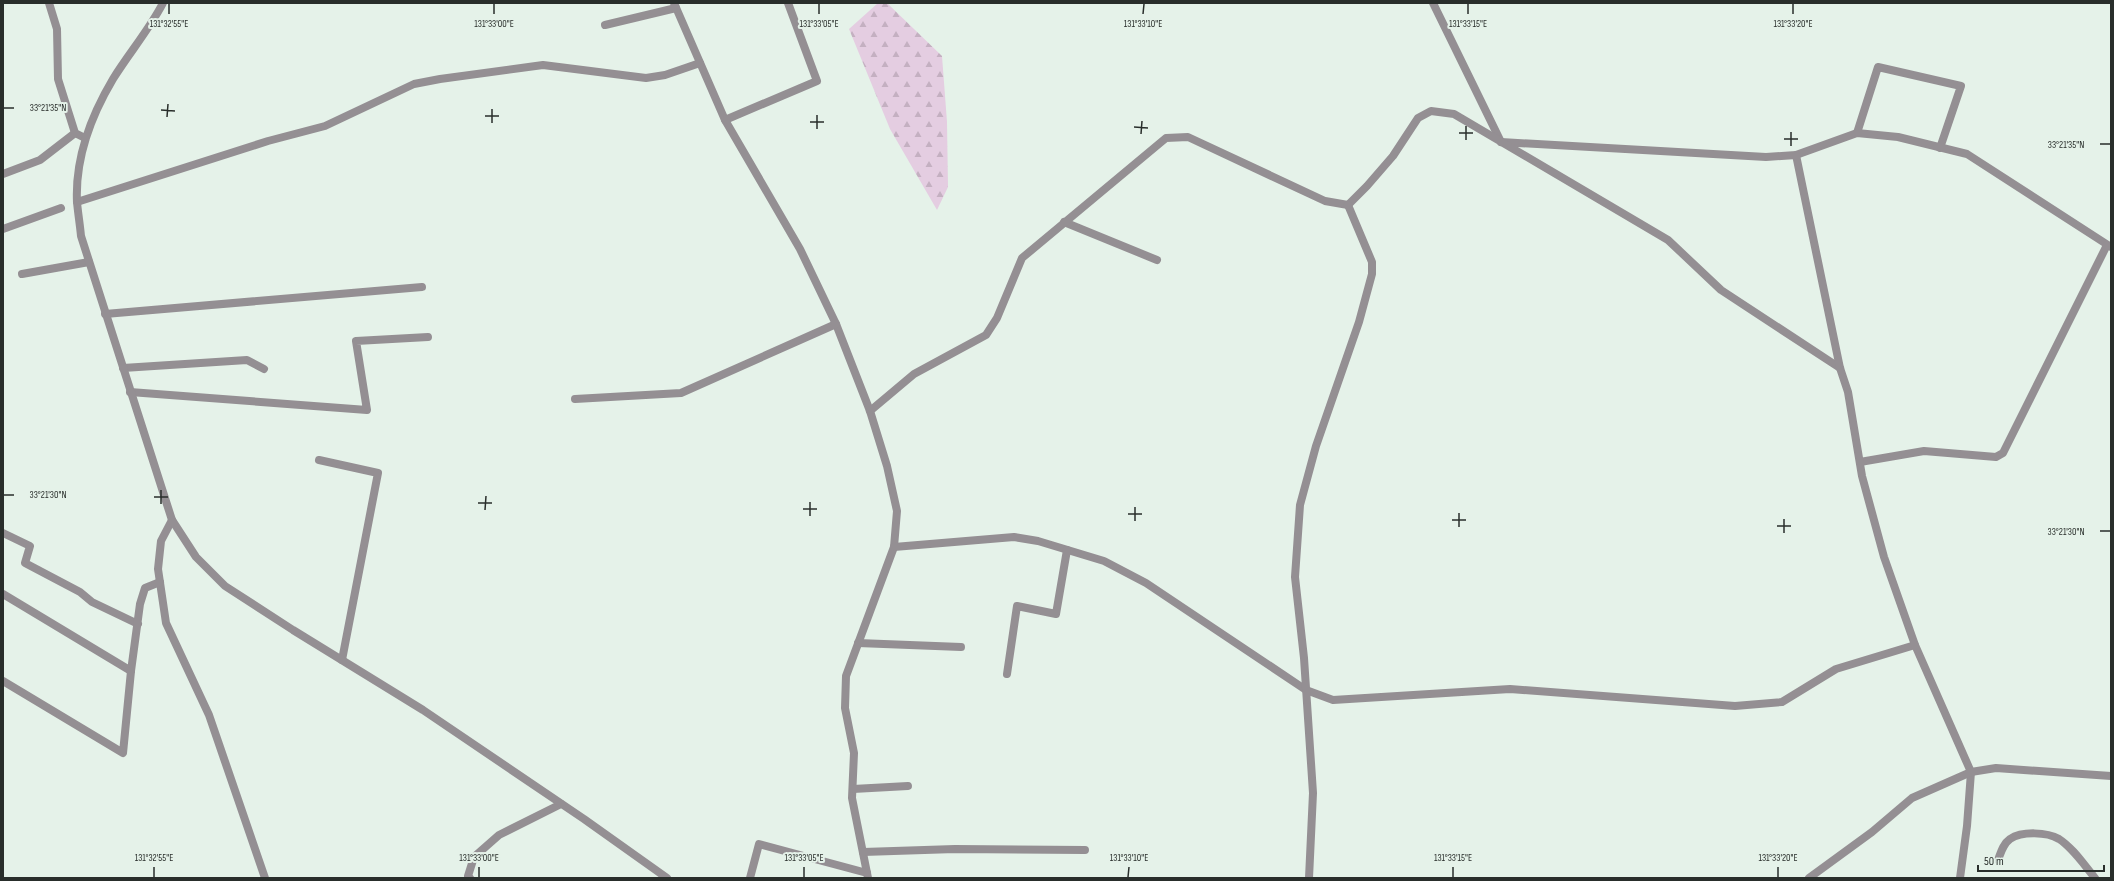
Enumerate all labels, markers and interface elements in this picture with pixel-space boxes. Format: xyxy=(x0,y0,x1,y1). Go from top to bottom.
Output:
text: 131°32'55"E xyxy=(150,18,188,30)
text: 131°33'00"E xyxy=(474,18,514,30)
text: 131°33'05"E xyxy=(799,18,839,30)
text: 131°33'10"E xyxy=(1124,18,1162,30)
text: 131°33'15"E xyxy=(1449,18,1487,30)
text: 131°33'20"E xyxy=(1773,18,1813,30)
text: 33°21'35"N xyxy=(30,102,66,114)
text: 33°21'35"N xyxy=(2048,139,2084,151)
text: 33°21'30"N xyxy=(29,489,67,501)
text: 33°21'30"N xyxy=(2047,526,2085,538)
scale bar xyxy=(1978,847,2104,873)
text: 131°32'55"E xyxy=(135,852,173,864)
text: 131°33'00"E xyxy=(459,852,499,864)
text: 131°33'05"E xyxy=(784,852,824,864)
text: 131°33'10"E xyxy=(1110,852,1148,864)
text: 131°33'15"E xyxy=(1434,852,1472,864)
text: 131°33'20"E xyxy=(1758,852,1798,864)
text: 50 m xyxy=(1984,854,2004,869)

